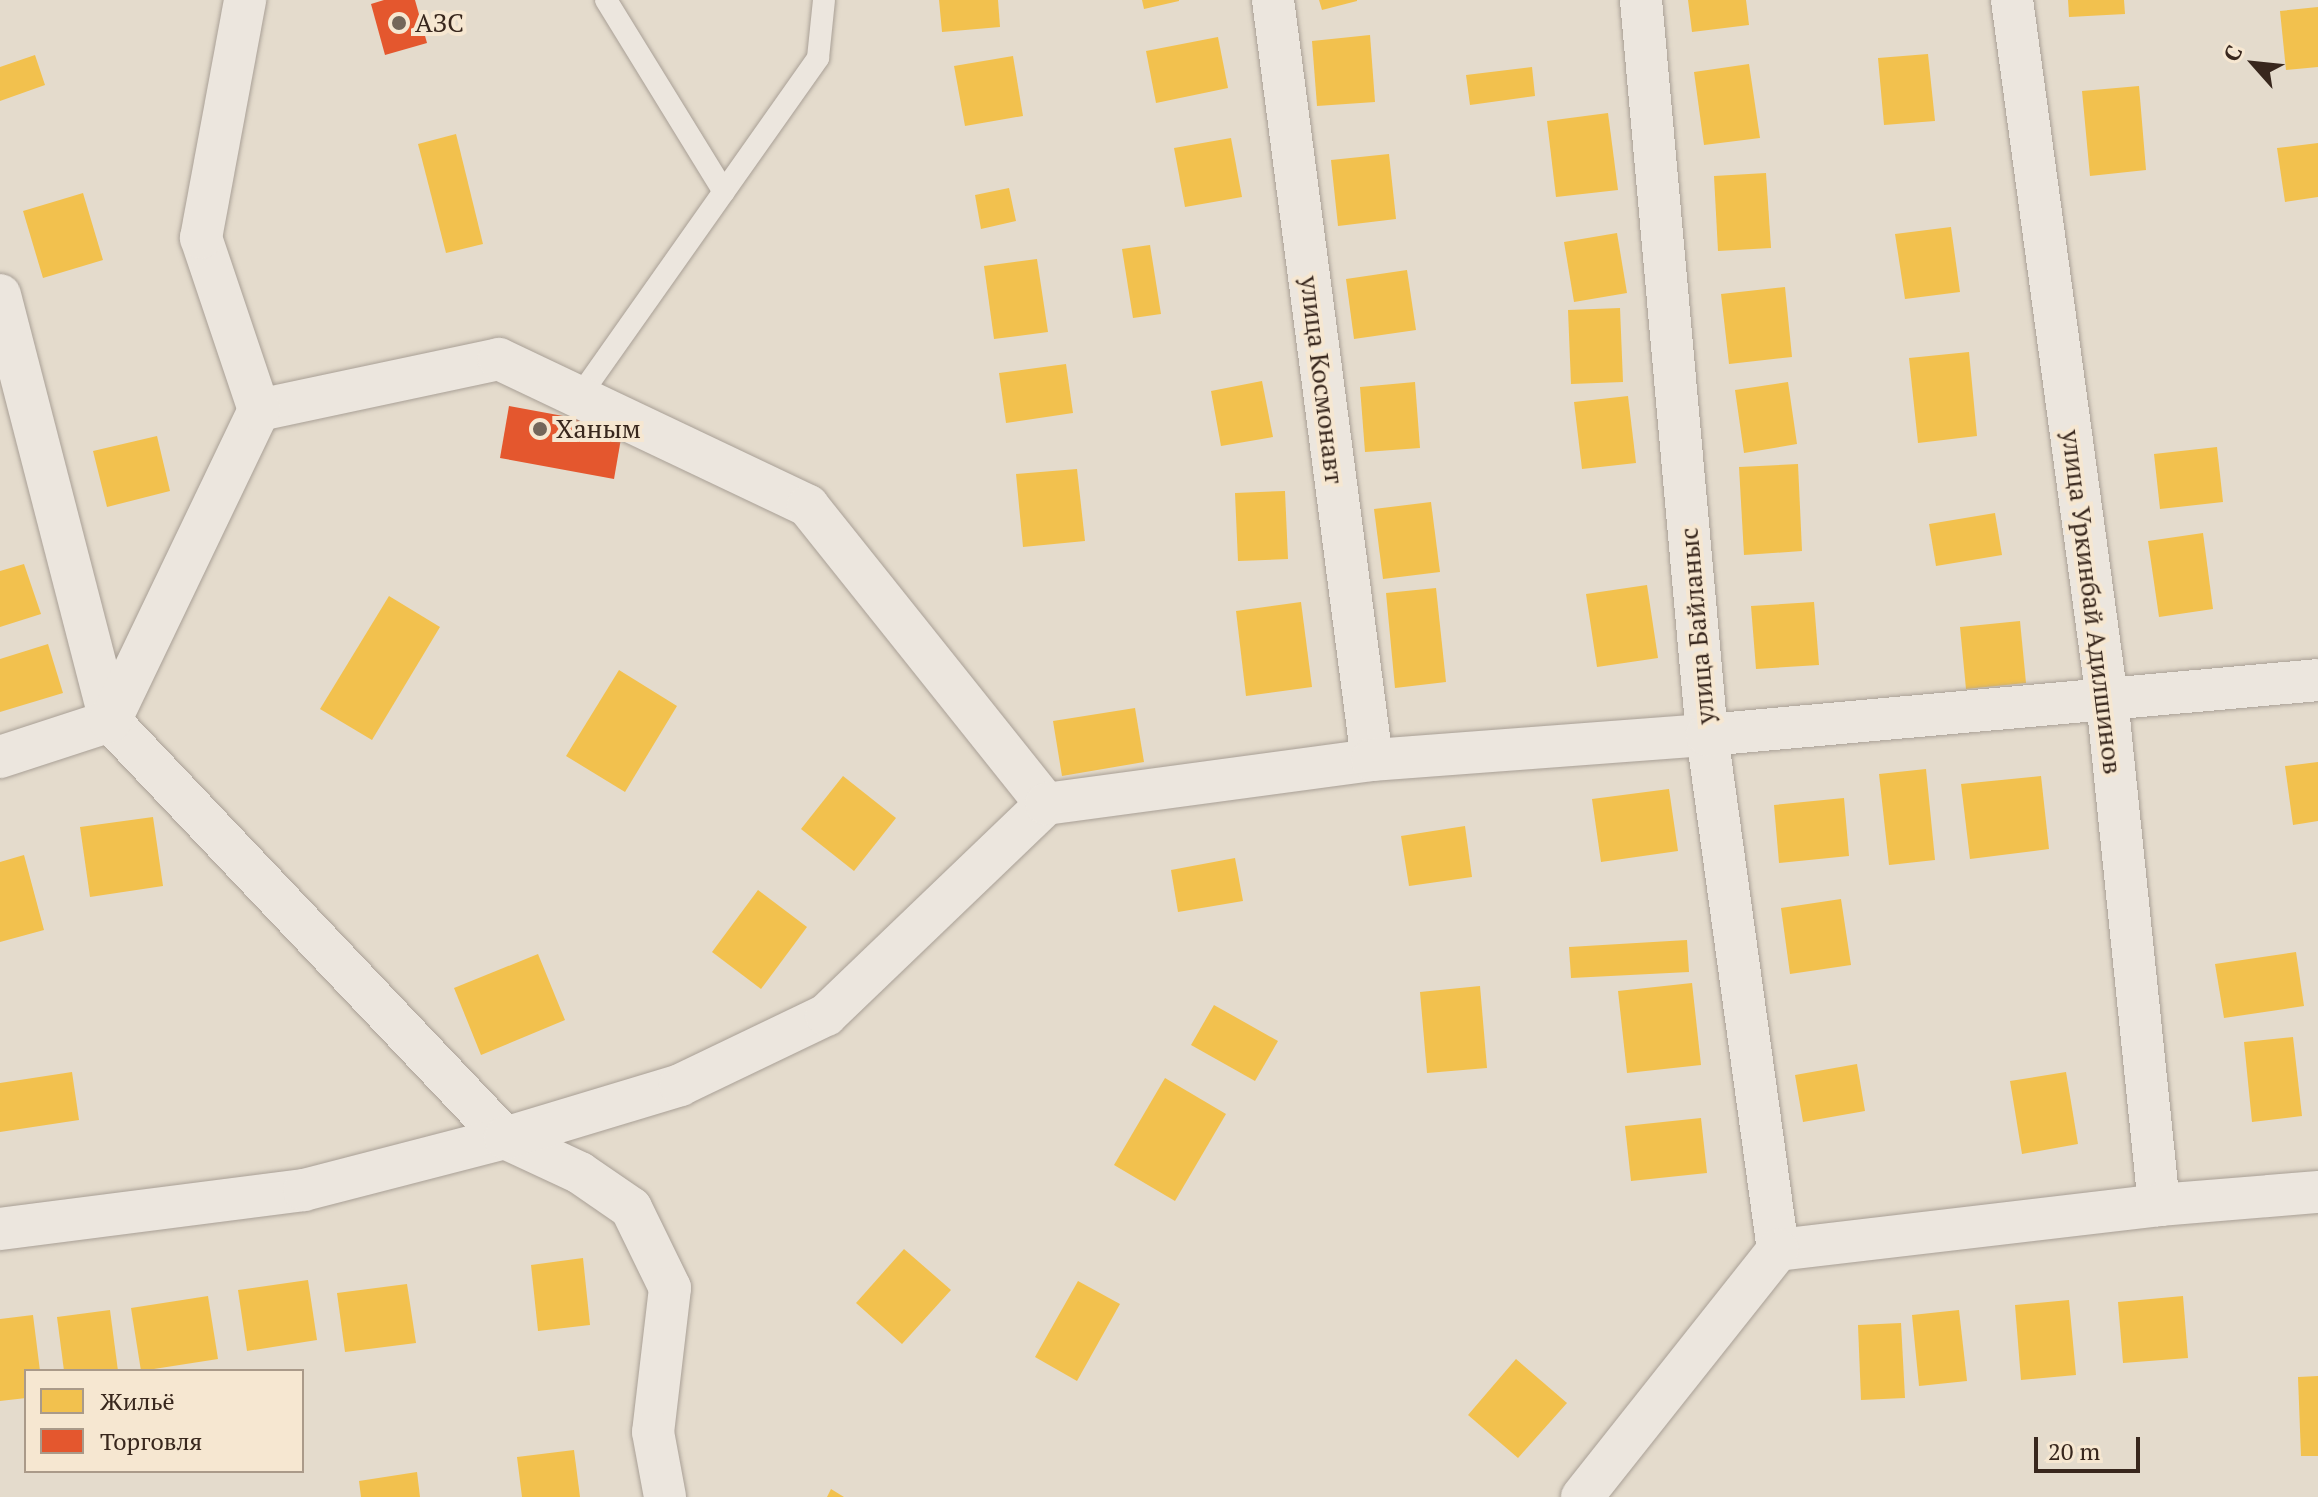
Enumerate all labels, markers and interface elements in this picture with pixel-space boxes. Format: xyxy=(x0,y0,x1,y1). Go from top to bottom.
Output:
place label: АЗС xyxy=(415,7,464,39)
marker: АЗС xyxy=(390,14,408,32)
north arrow xyxy=(2214,24,2294,104)
text: С xyxy=(2216,40,2248,66)
street label: улица Космонавт xyxy=(1294,274,1350,486)
place label: Ханым xyxy=(556,413,641,445)
marker: Ханым xyxy=(531,420,549,438)
street label: улица Уркинбай Адилшинов xyxy=(2055,428,2129,776)
street label: улица Байланыс xyxy=(1673,526,1721,726)
legend xyxy=(24,1369,304,1473)
text: Жильё xyxy=(100,1385,174,1417)
scale bar xyxy=(2038,1421,2144,1471)
text: Торговля xyxy=(100,1425,202,1457)
text: 20 m xyxy=(2048,1435,2100,1467)

